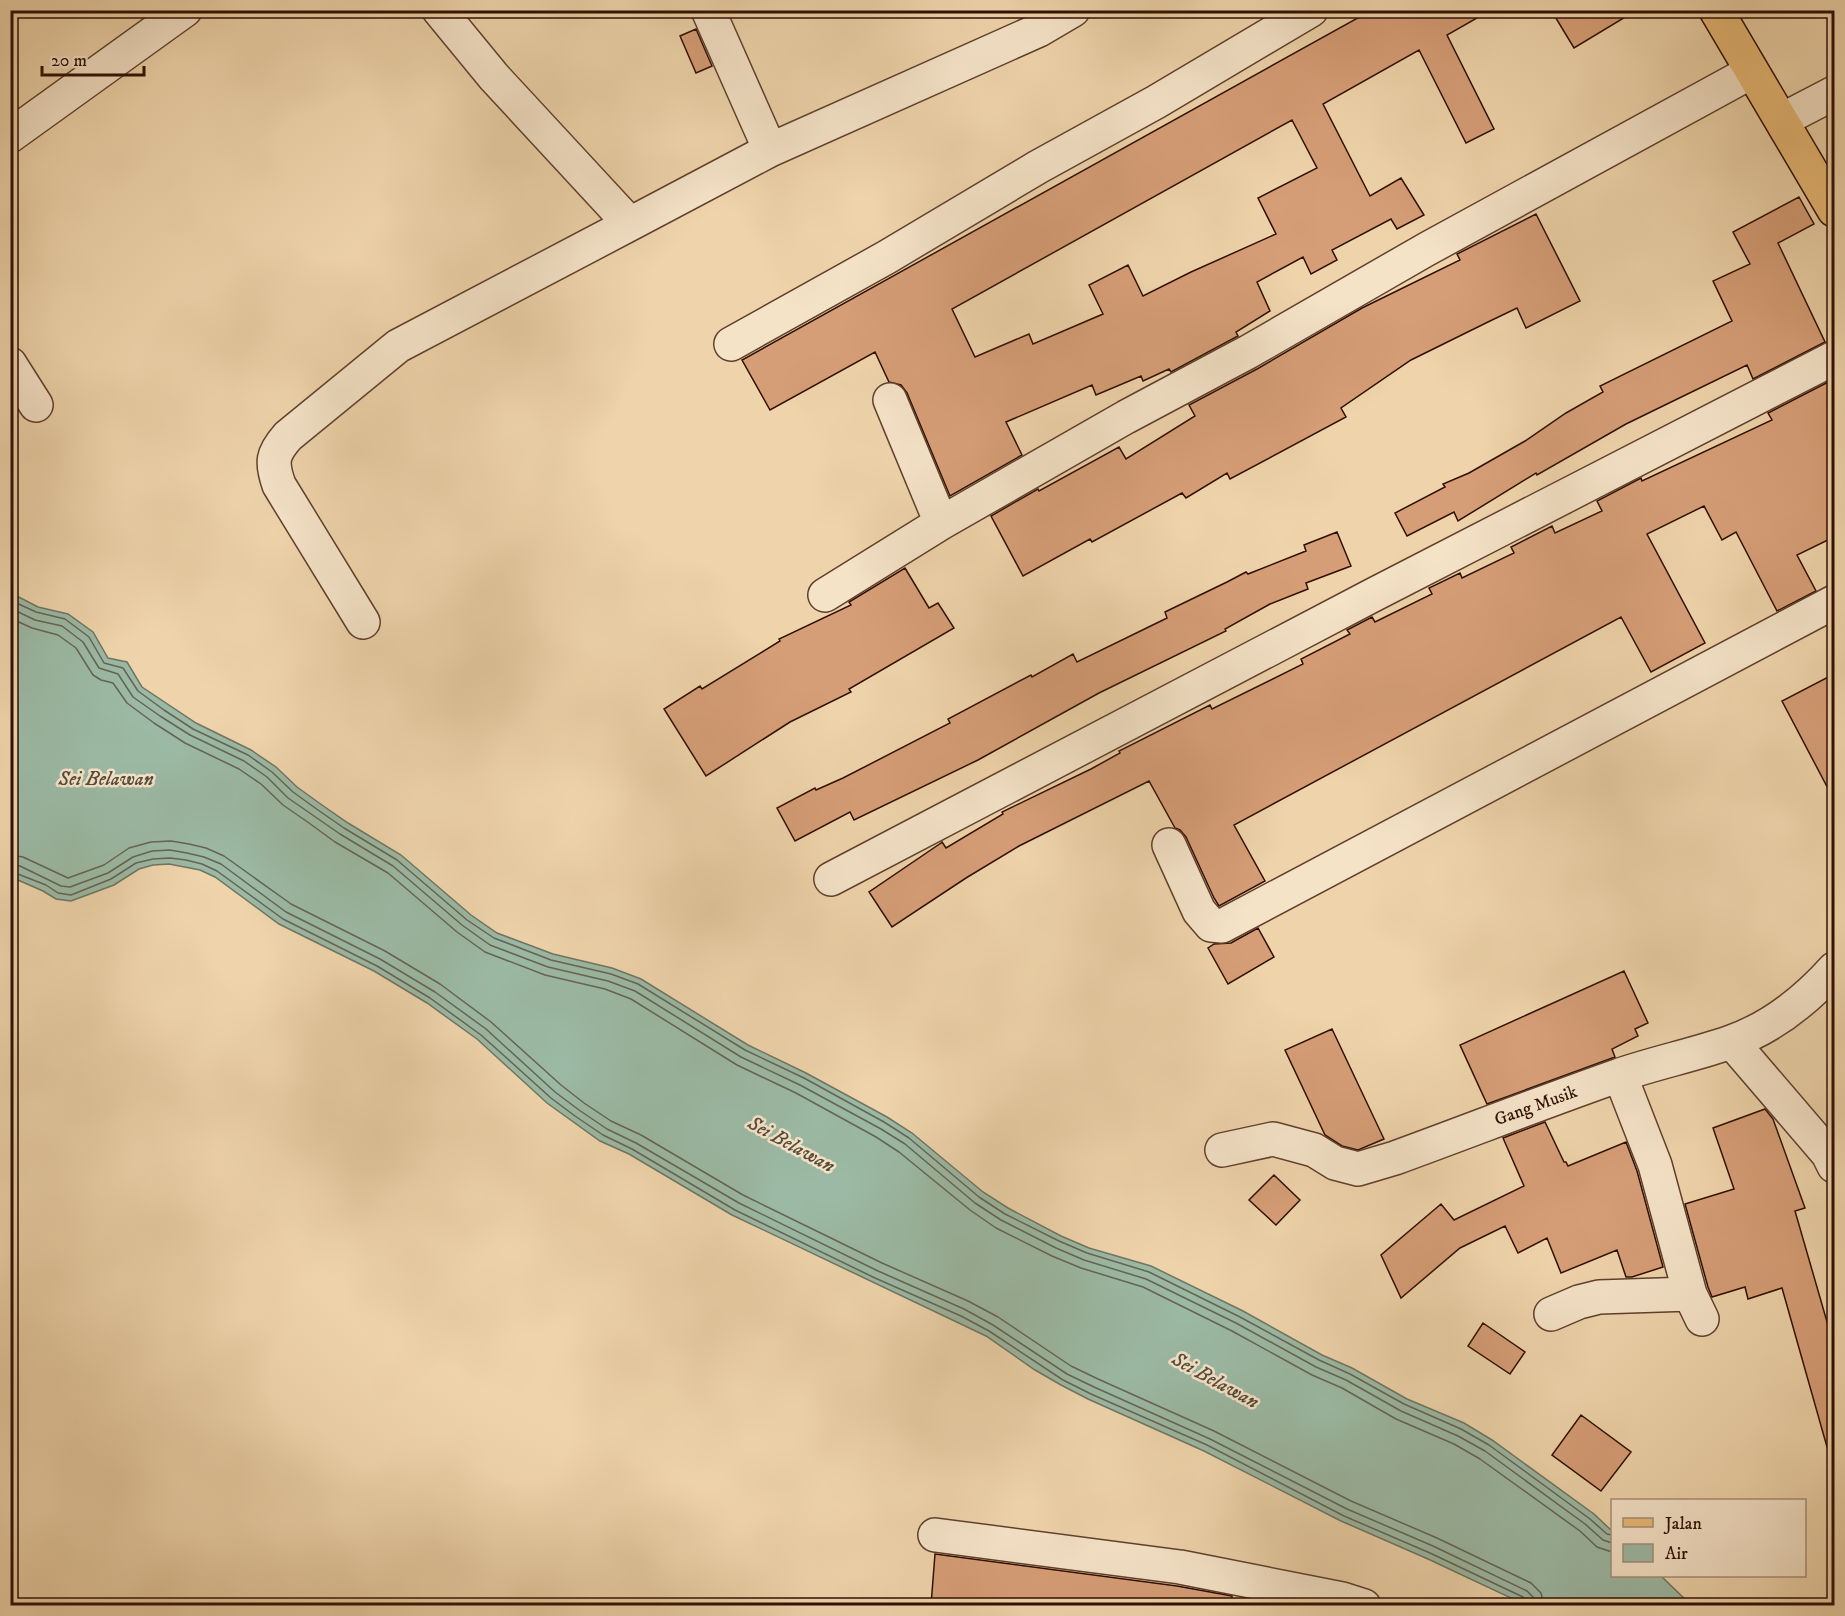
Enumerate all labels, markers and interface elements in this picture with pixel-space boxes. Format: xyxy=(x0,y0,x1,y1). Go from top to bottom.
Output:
scale bar xyxy=(42,39,144,77)
text: 20 m xyxy=(51,50,87,72)
water label: Sei Belawan xyxy=(57,767,154,792)
street label: Gang Musik xyxy=(1491,1081,1581,1131)
water label: Sei Belawan xyxy=(742,1110,839,1179)
water label: Sei Belawan xyxy=(1166,1346,1263,1415)
legend xyxy=(1611,1499,1806,1577)
text: Jalan xyxy=(1663,1513,1703,1535)
text: Air xyxy=(1665,1543,1688,1565)

